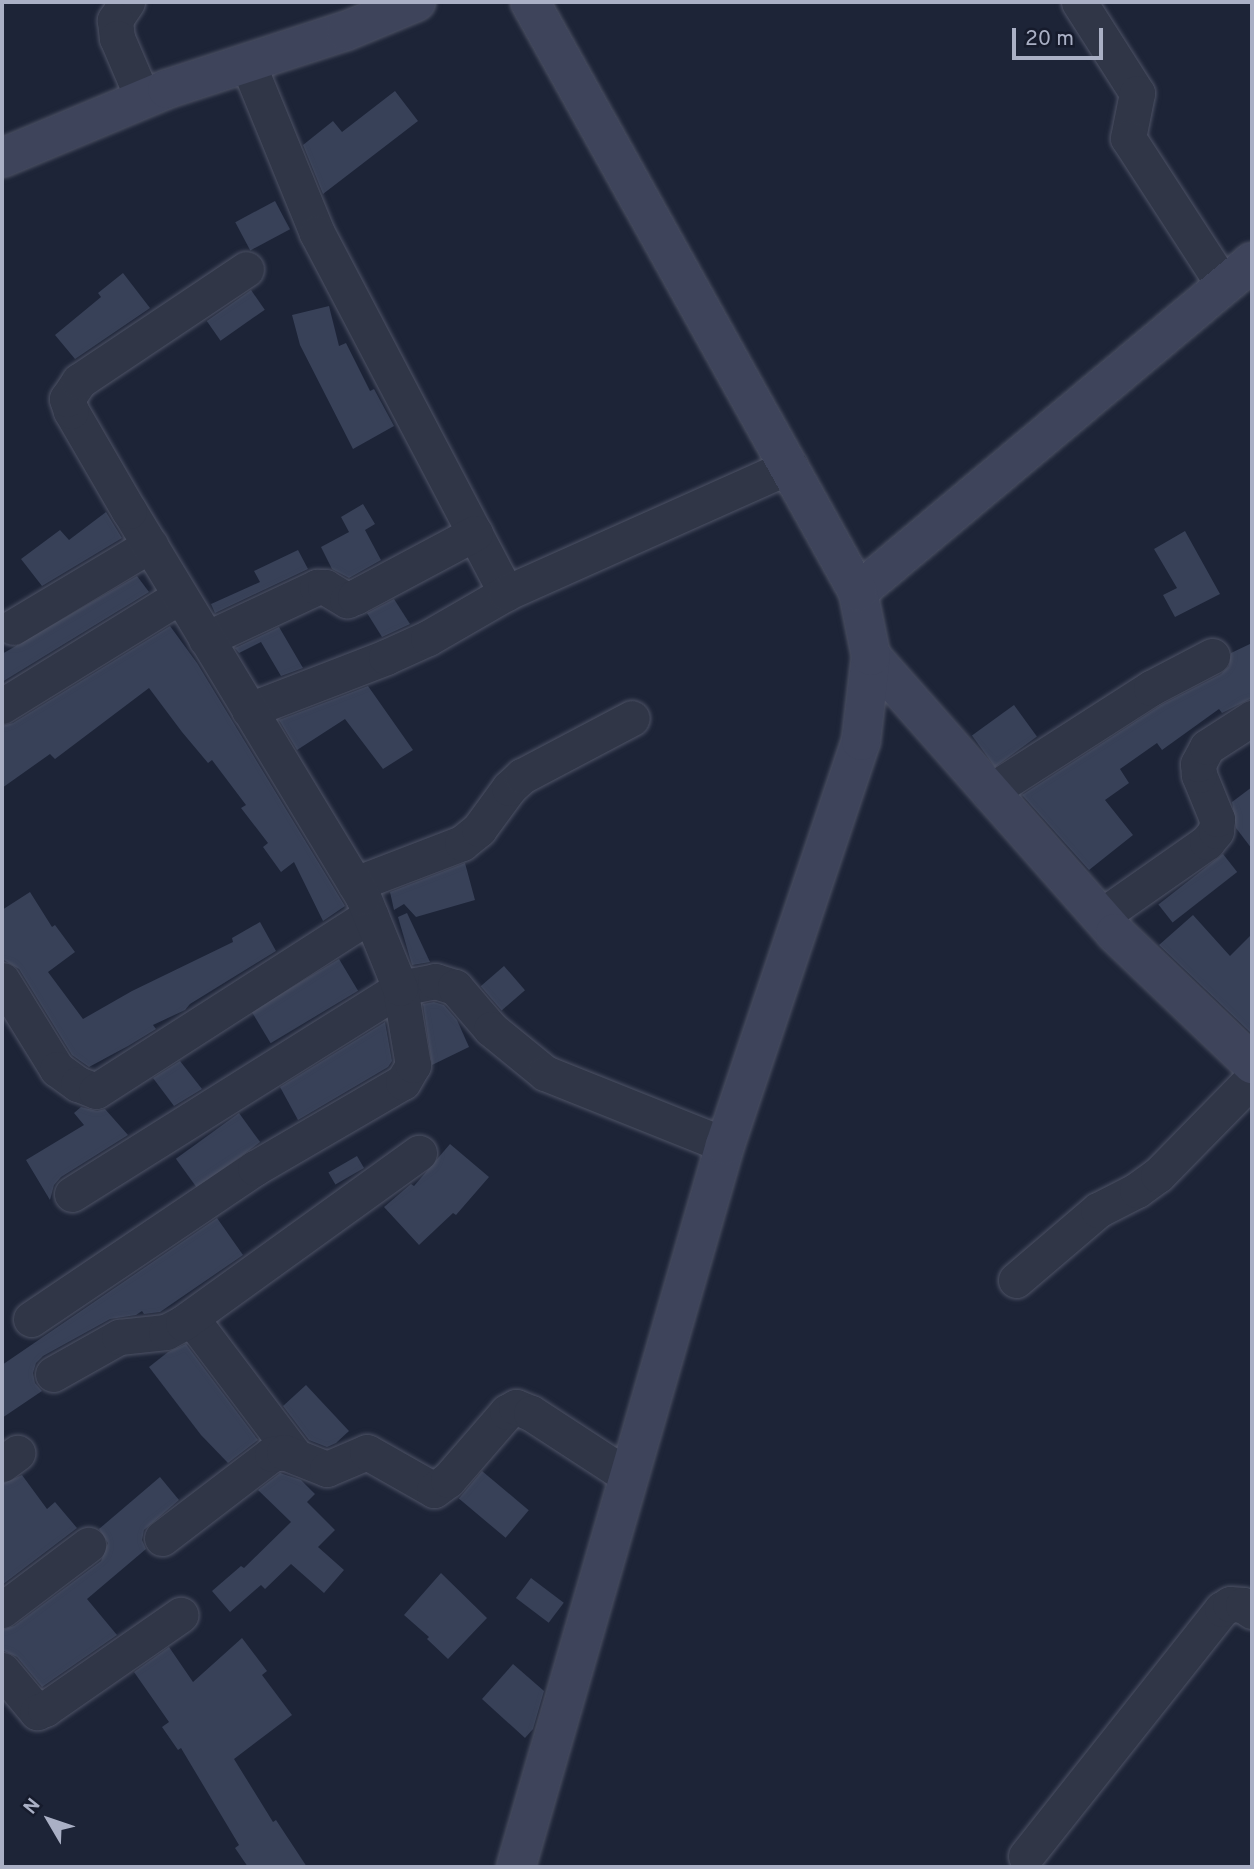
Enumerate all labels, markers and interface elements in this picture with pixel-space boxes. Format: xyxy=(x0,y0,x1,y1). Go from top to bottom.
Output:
scale bar xyxy=(1016,14,1107,58)
text: 20 m xyxy=(1025,26,1074,53)
north arrow xyxy=(14,1785,84,1855)
text: N xyxy=(19,1794,46,1820)

